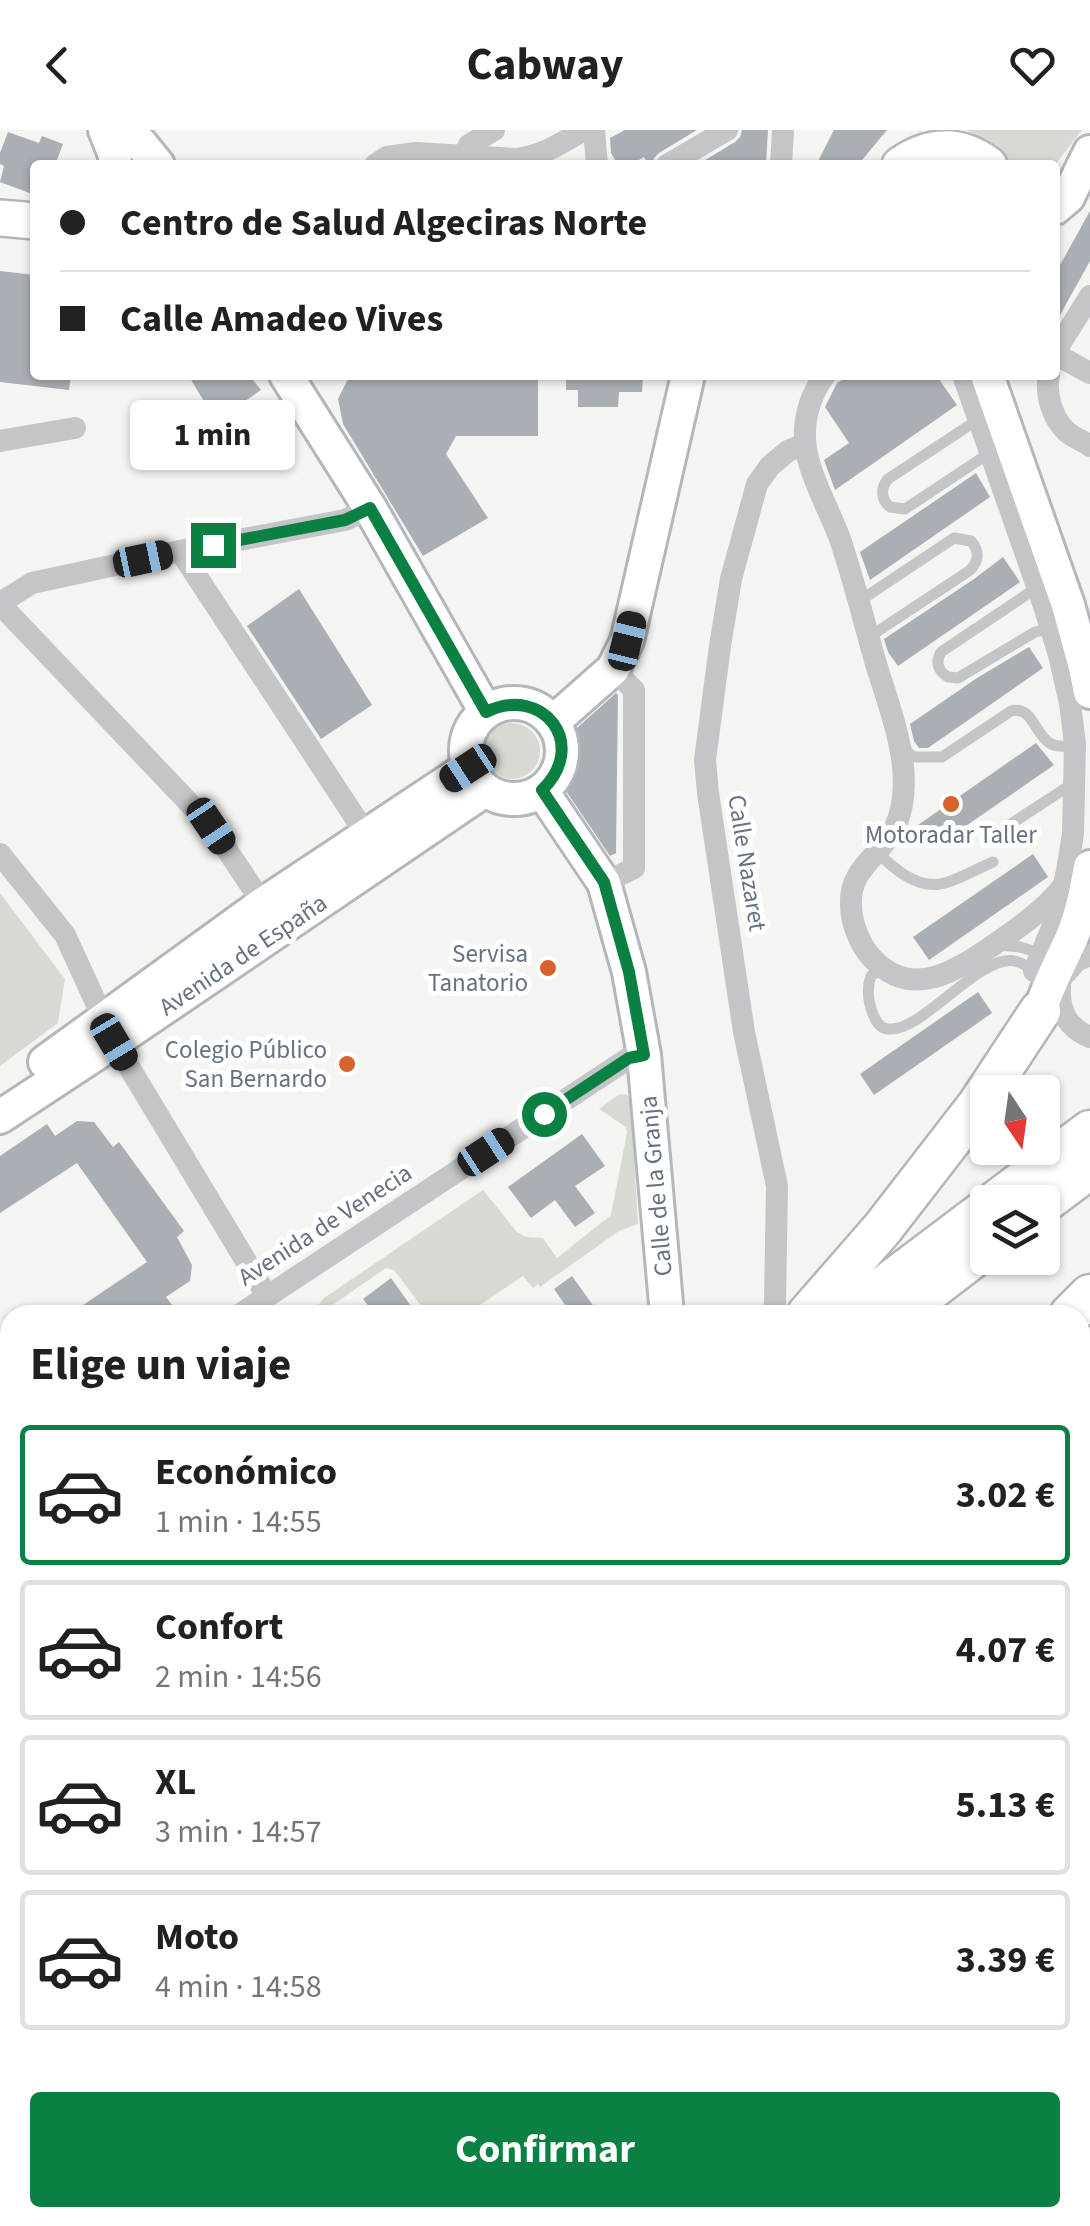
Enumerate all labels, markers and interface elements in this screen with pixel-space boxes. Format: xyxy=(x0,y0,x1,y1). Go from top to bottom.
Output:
text: Cabway xyxy=(467,33,623,97)
icon: back xyxy=(30,38,85,93)
icon: heart xyxy=(1005,38,1060,93)
text: Centro de Salud Algeciras Norte xyxy=(120,196,647,250)
text: Calle Amadeo Vives xyxy=(120,292,443,346)
callout: 1 min xyxy=(130,400,296,470)
text: 1 min xyxy=(174,412,251,458)
route end xyxy=(191,523,236,568)
car xyxy=(111,538,175,580)
car xyxy=(605,608,649,674)
car xyxy=(435,739,501,797)
street label: Calle Nazaret xyxy=(718,792,776,934)
car xyxy=(182,793,240,859)
marker: Motoradar Taller xyxy=(940,793,962,815)
place label: Motoradar Taller xyxy=(865,817,1037,853)
street label: Avenida de España xyxy=(152,885,334,1025)
place label: Servisa Tanatorio xyxy=(428,936,528,1001)
marker: Servisa Tanatorio xyxy=(537,957,559,979)
car xyxy=(86,1009,142,1075)
place label: Colegio Público San Bernardo xyxy=(165,1032,327,1097)
marker: Colegio Público San Bernardo xyxy=(336,1053,358,1075)
north arrow xyxy=(970,1075,1060,1165)
map controls xyxy=(970,1075,1060,1275)
route start xyxy=(522,1092,567,1137)
street label: Calle de la Granja xyxy=(630,1094,682,1278)
car xyxy=(453,1123,519,1181)
street label: Avenida de Venecia xyxy=(231,1155,419,1295)
button: layers xyxy=(970,1185,1060,1275)
text: Elige un viaje xyxy=(30,1333,291,1397)
text: Económico xyxy=(155,1445,337,1499)
icon: car xyxy=(35,1450,125,1540)
text: 3.02 € xyxy=(956,1468,1055,1522)
text: 1 min · 14:55 xyxy=(155,1499,322,1545)
text: Confort xyxy=(155,1600,283,1654)
icon: car xyxy=(35,1605,125,1695)
text: 4.07 € xyxy=(956,1623,1055,1677)
text: 2 min · 14:56 xyxy=(155,1654,322,1700)
text: XL xyxy=(155,1755,196,1809)
icon: car xyxy=(35,1760,125,1850)
text: 5.13 € xyxy=(956,1778,1055,1832)
text: 3 min · 14:57 xyxy=(155,1809,322,1855)
text: Moto xyxy=(155,1910,239,1964)
icon: car xyxy=(35,1915,125,2005)
text: 3.39 € xyxy=(956,1933,1055,1987)
text: 4 min · 14:58 xyxy=(155,1964,322,2010)
button: Confirmar xyxy=(30,2092,1060,2207)

